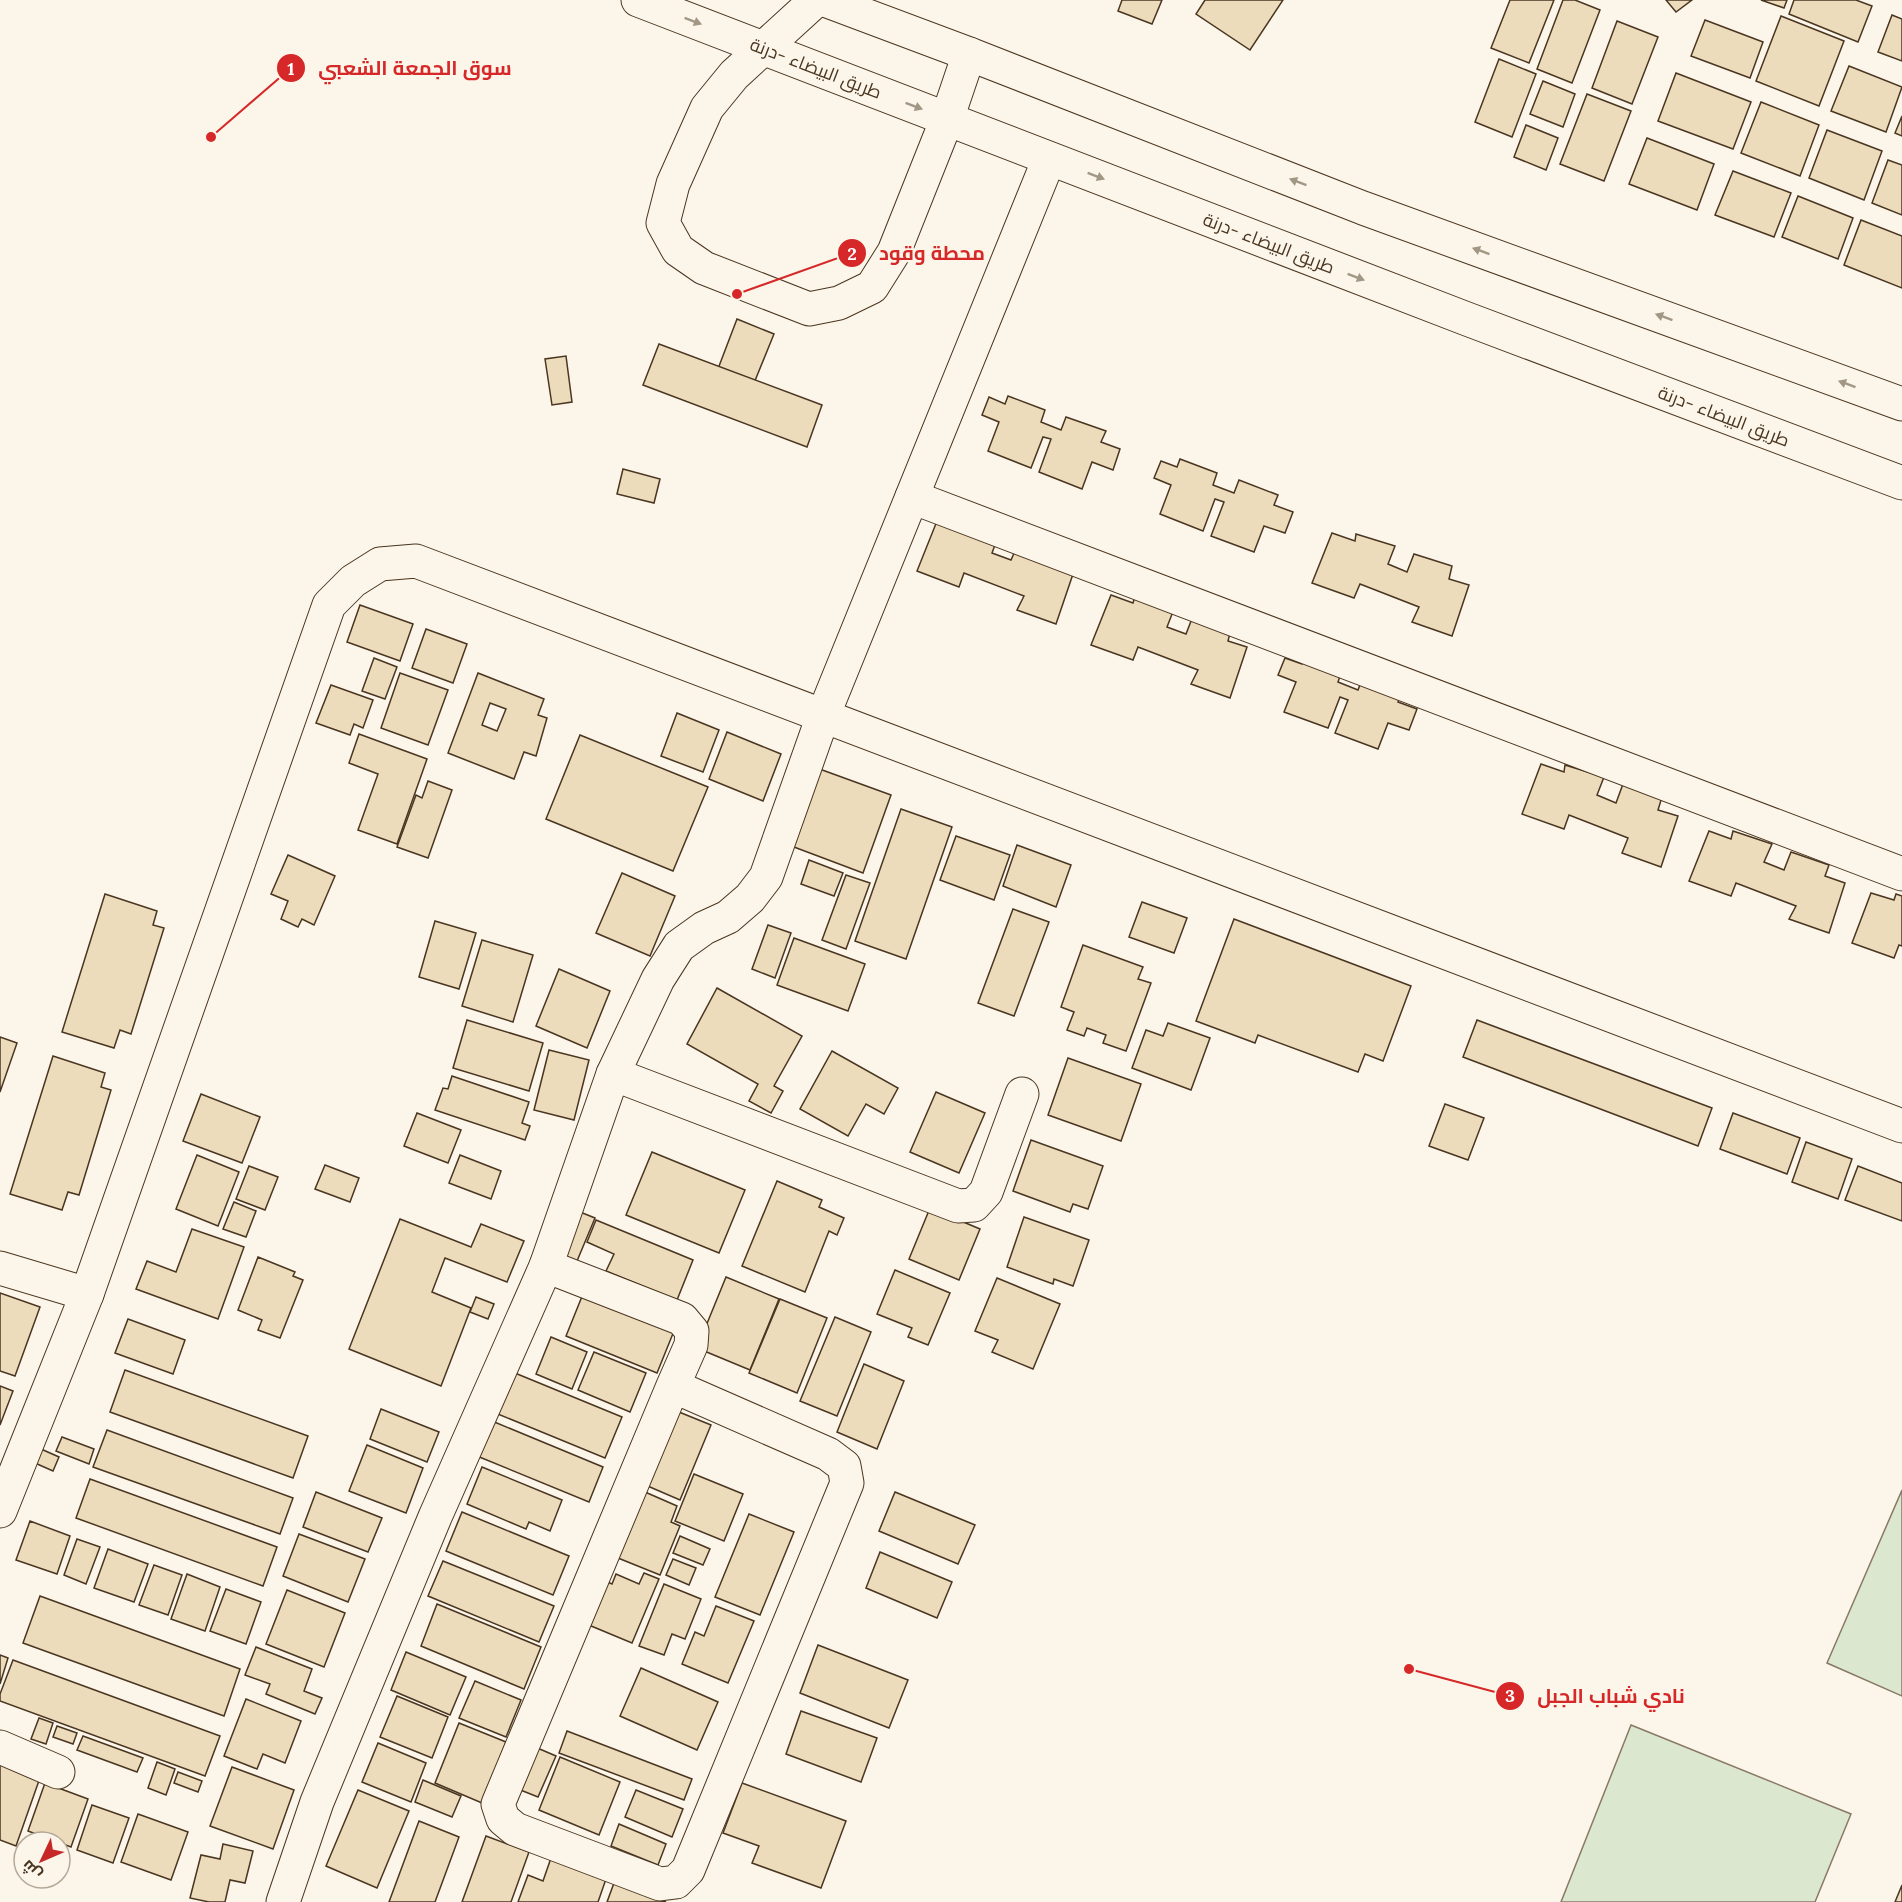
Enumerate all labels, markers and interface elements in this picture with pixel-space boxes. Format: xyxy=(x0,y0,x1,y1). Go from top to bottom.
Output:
one-way arrow xyxy=(684,16,702,26)
street label: طريق البيضاء -درنة xyxy=(747,32,885,105)
callout: سوق الجمعة الشعبي xyxy=(276,49,524,87)
text: سوق الجمعة الشعبي xyxy=(318,55,512,85)
text: 1 xyxy=(287,57,295,80)
one-way arrow xyxy=(905,102,923,111)
one-way arrow xyxy=(1087,172,1105,182)
one-way arrow xyxy=(1289,177,1307,186)
street label: طريق البيضاء -درنة xyxy=(1200,207,1338,280)
callout: محطة وقود xyxy=(837,234,997,272)
text: محطة وقود xyxy=(879,240,985,265)
text: 2 xyxy=(847,242,857,265)
one-way arrow xyxy=(1472,245,1490,255)
one-way arrow xyxy=(1348,272,1366,282)
one-way arrow xyxy=(1655,312,1673,322)
one-way arrow xyxy=(1838,379,1856,389)
street label: طريق البيضاء -درنة xyxy=(1655,380,1793,453)
callout: نادي شباب الجبل xyxy=(1495,1677,1696,1715)
text: نادي شباب الجبل xyxy=(1537,1683,1685,1712)
text: 3 xyxy=(1505,1684,1515,1707)
north arrow xyxy=(12,1830,72,1890)
text: ش xyxy=(17,1856,46,1885)

